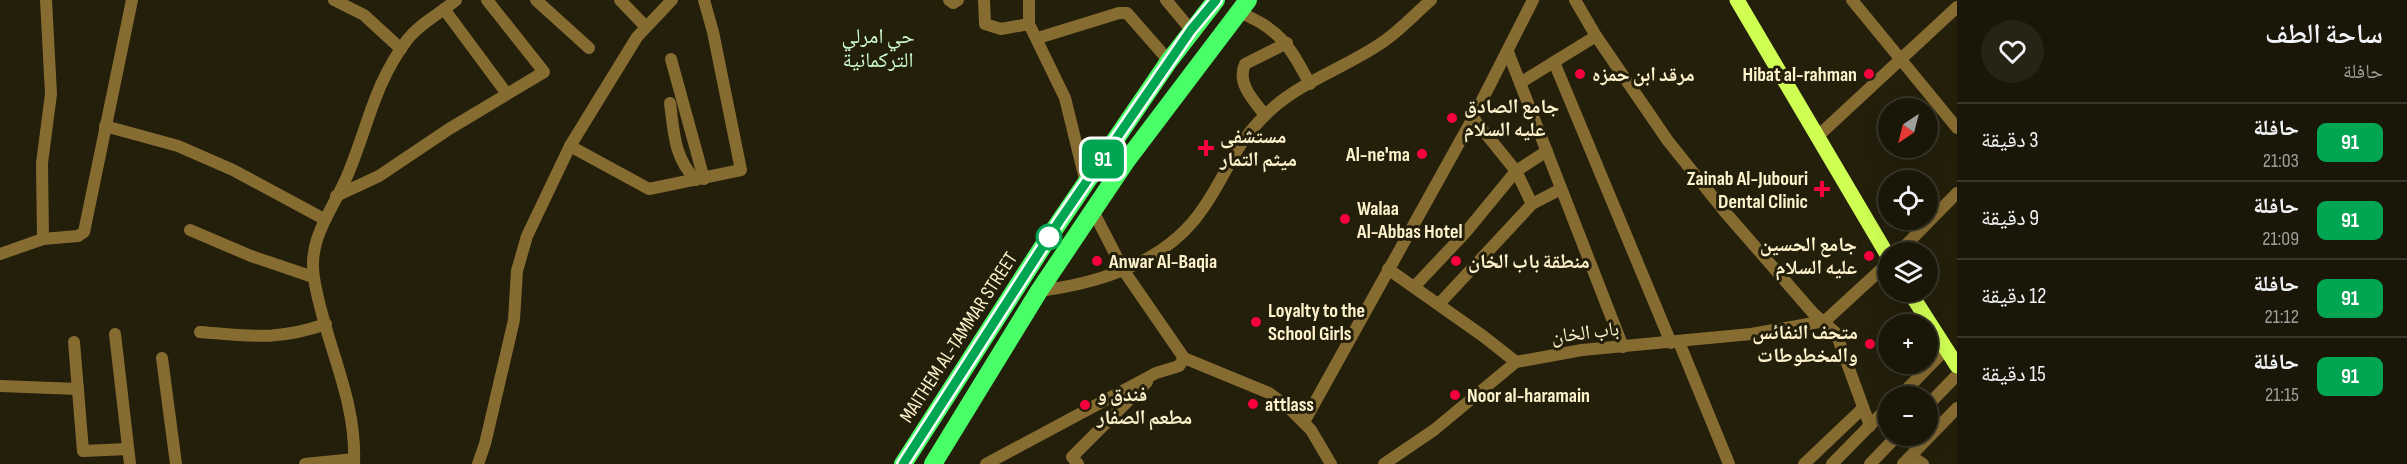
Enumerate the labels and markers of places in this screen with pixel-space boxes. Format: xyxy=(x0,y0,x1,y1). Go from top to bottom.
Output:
place label: مرقد ابن حمزه xyxy=(1592,63,1695,87)
place label: Hibat al-rahman xyxy=(1742,63,1857,87)
marker: مرقد ابن حمزه xyxy=(1573,67,1587,81)
marker: Hibat al-rahman xyxy=(1862,67,1876,81)
place label: جامع الصادق عليه السلام xyxy=(1464,95,1559,143)
marker: جامع الصادق عليه السلام xyxy=(1445,111,1459,125)
place label: مستشفى ميثم التمار xyxy=(1219,125,1297,173)
marker: مستشفى ميثم التمار xyxy=(1197,139,1215,157)
place label: Al-ne'ma xyxy=(1345,143,1410,167)
marker: Al-ne'ma xyxy=(1415,147,1429,161)
place label: Zainab Al-Jubouri Dental Clinic xyxy=(1687,167,1808,214)
marker: Zainab Al-Jubouri Dental Clinic xyxy=(1813,180,1831,198)
place label: Walaa Al-Abbas Hotel xyxy=(1356,197,1463,244)
marker: Walaa Al-Abbas Hotel xyxy=(1338,212,1352,226)
unlabelled marker xyxy=(1036,224,1062,250)
place label: جامع الحسين عليه السلام xyxy=(1760,233,1857,281)
marker: جامع الحسين عليه السلام xyxy=(1862,249,1876,263)
place label: Anwar Al-Baqia xyxy=(1108,250,1217,274)
place label: منطقة باب الخان xyxy=(1468,250,1590,274)
marker: Anwar Al-Baqia xyxy=(1090,254,1104,268)
marker: منطقة باب الخان xyxy=(1449,254,1463,268)
place label: Loyalty to the School Girls xyxy=(1268,299,1365,346)
marker: Loyalty to the School Girls xyxy=(1249,315,1263,329)
place label: متحف النفائس والمخطوطات xyxy=(1752,321,1858,368)
marker: متحف النفائس والمخطوطات xyxy=(1863,337,1877,351)
place label: فندق و مطعم الصفار xyxy=(1096,383,1192,431)
place label: Noor al-haramain xyxy=(1467,384,1590,408)
marker: Noor al-haramain xyxy=(1448,388,1462,402)
place label: attlass xyxy=(1265,393,1314,417)
marker: attlass xyxy=(1246,397,1260,411)
marker: فندق و مطعم الصفار xyxy=(1078,398,1092,412)

